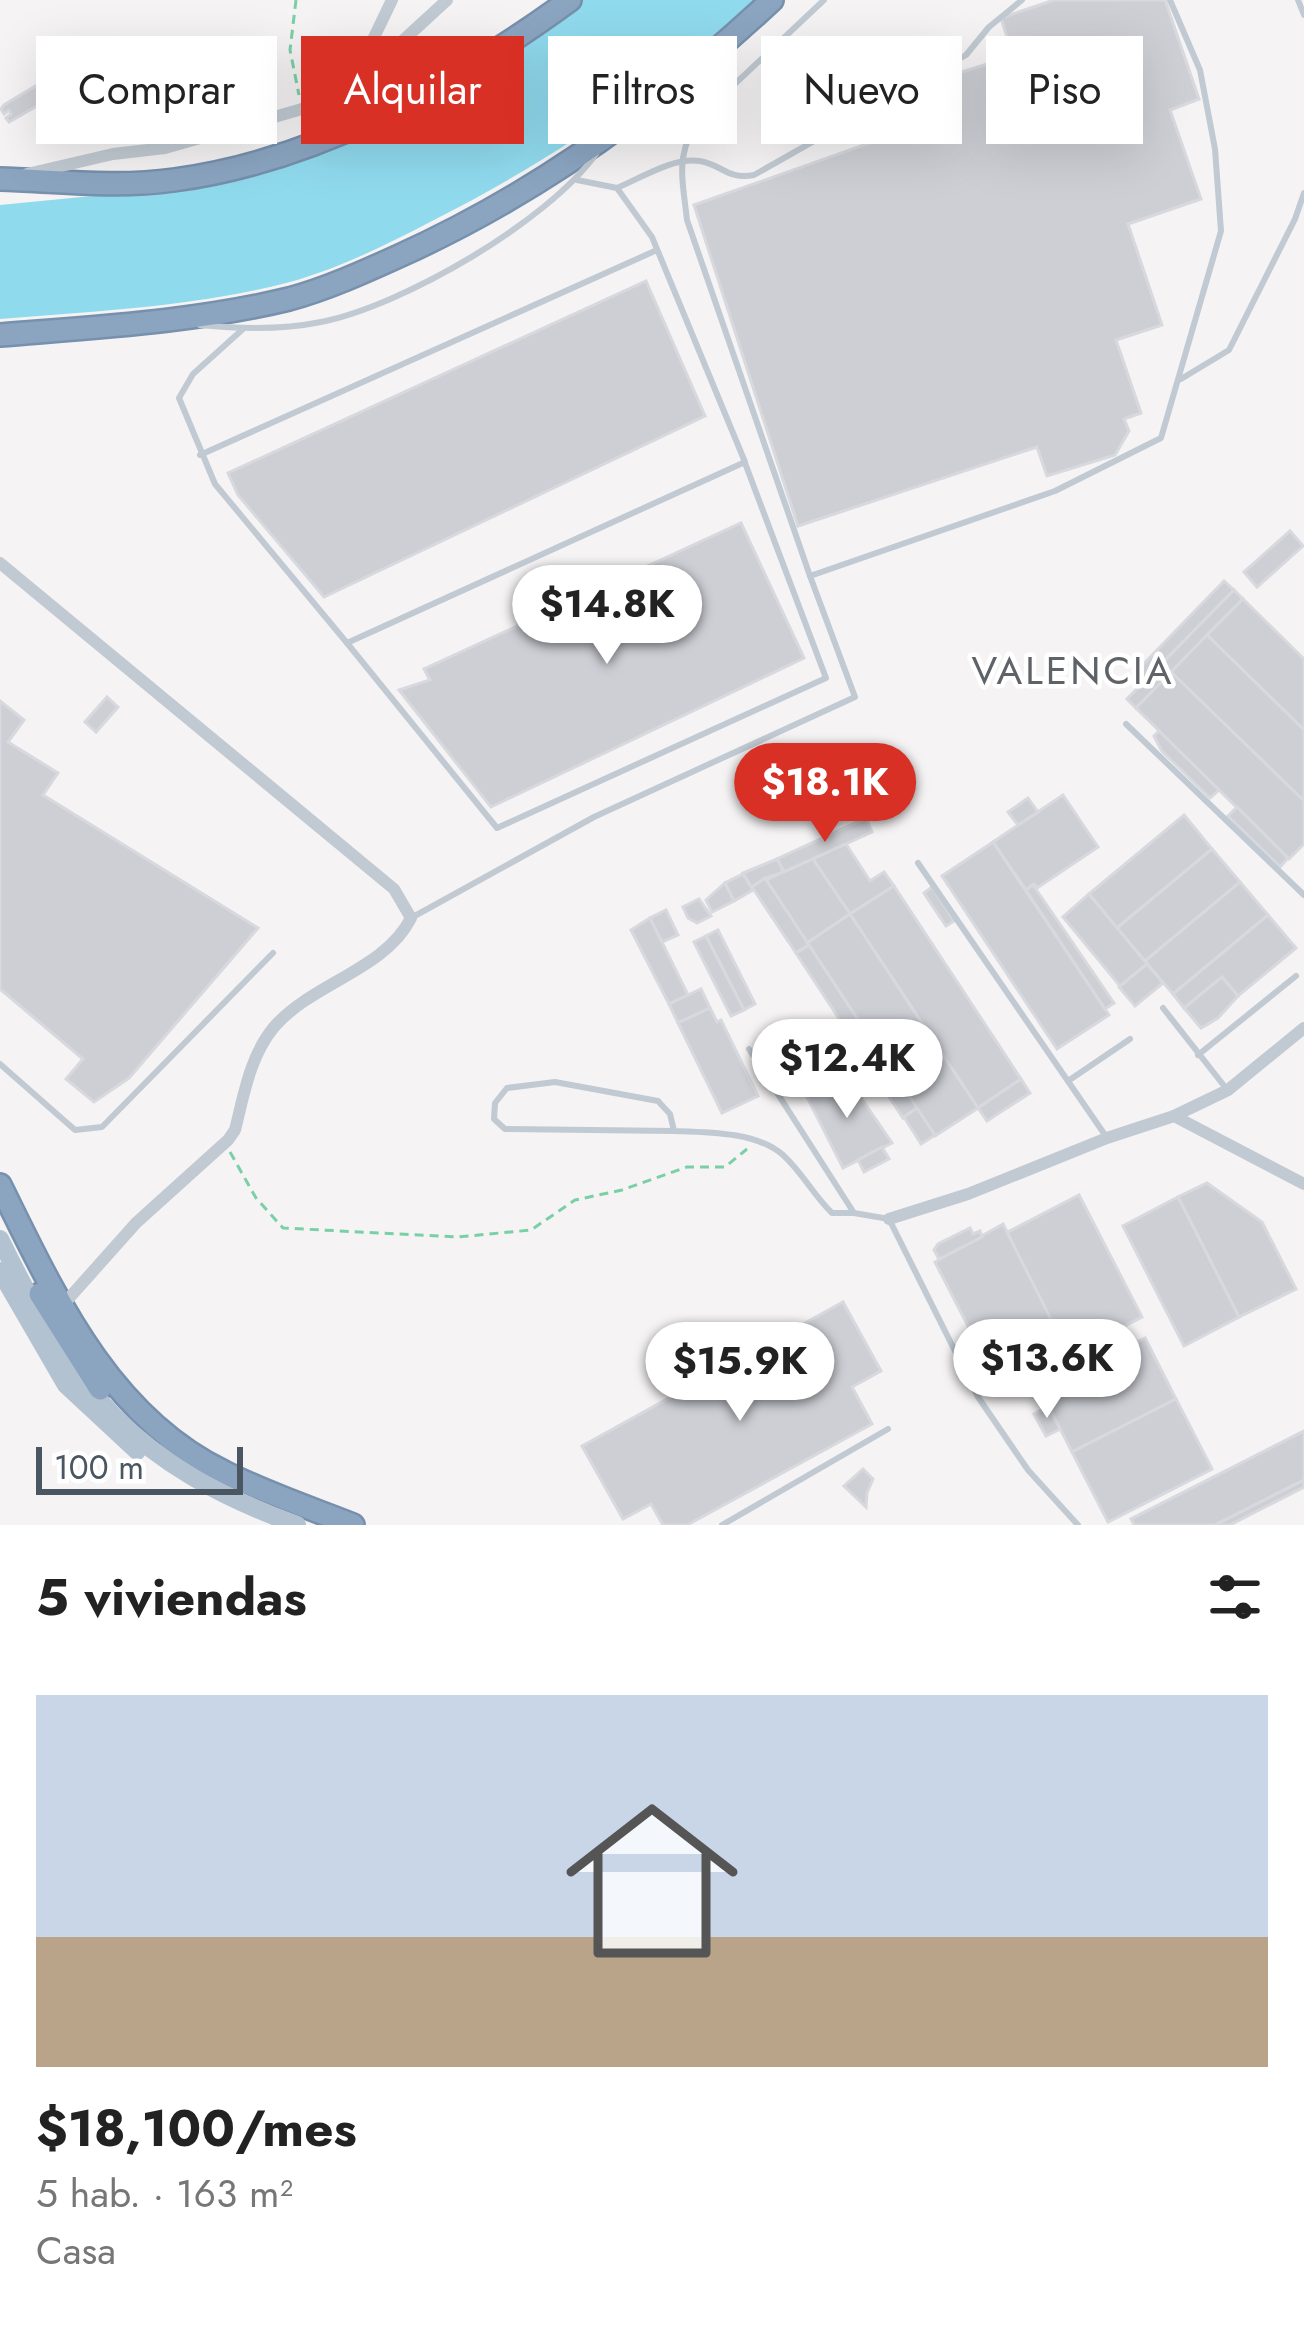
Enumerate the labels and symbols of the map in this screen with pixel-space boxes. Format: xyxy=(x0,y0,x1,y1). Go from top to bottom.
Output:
pin: $14.8K xyxy=(509,565,705,667)
district label: VALENCIA xyxy=(972,642,1174,699)
pin: $18.1K xyxy=(727,743,923,845)
pin: $12.4K xyxy=(749,1019,945,1121)
pin: $13.6K xyxy=(949,1319,1145,1421)
pin: $15.9K xyxy=(642,1322,838,1424)
scale bar xyxy=(36,1441,243,1494)

